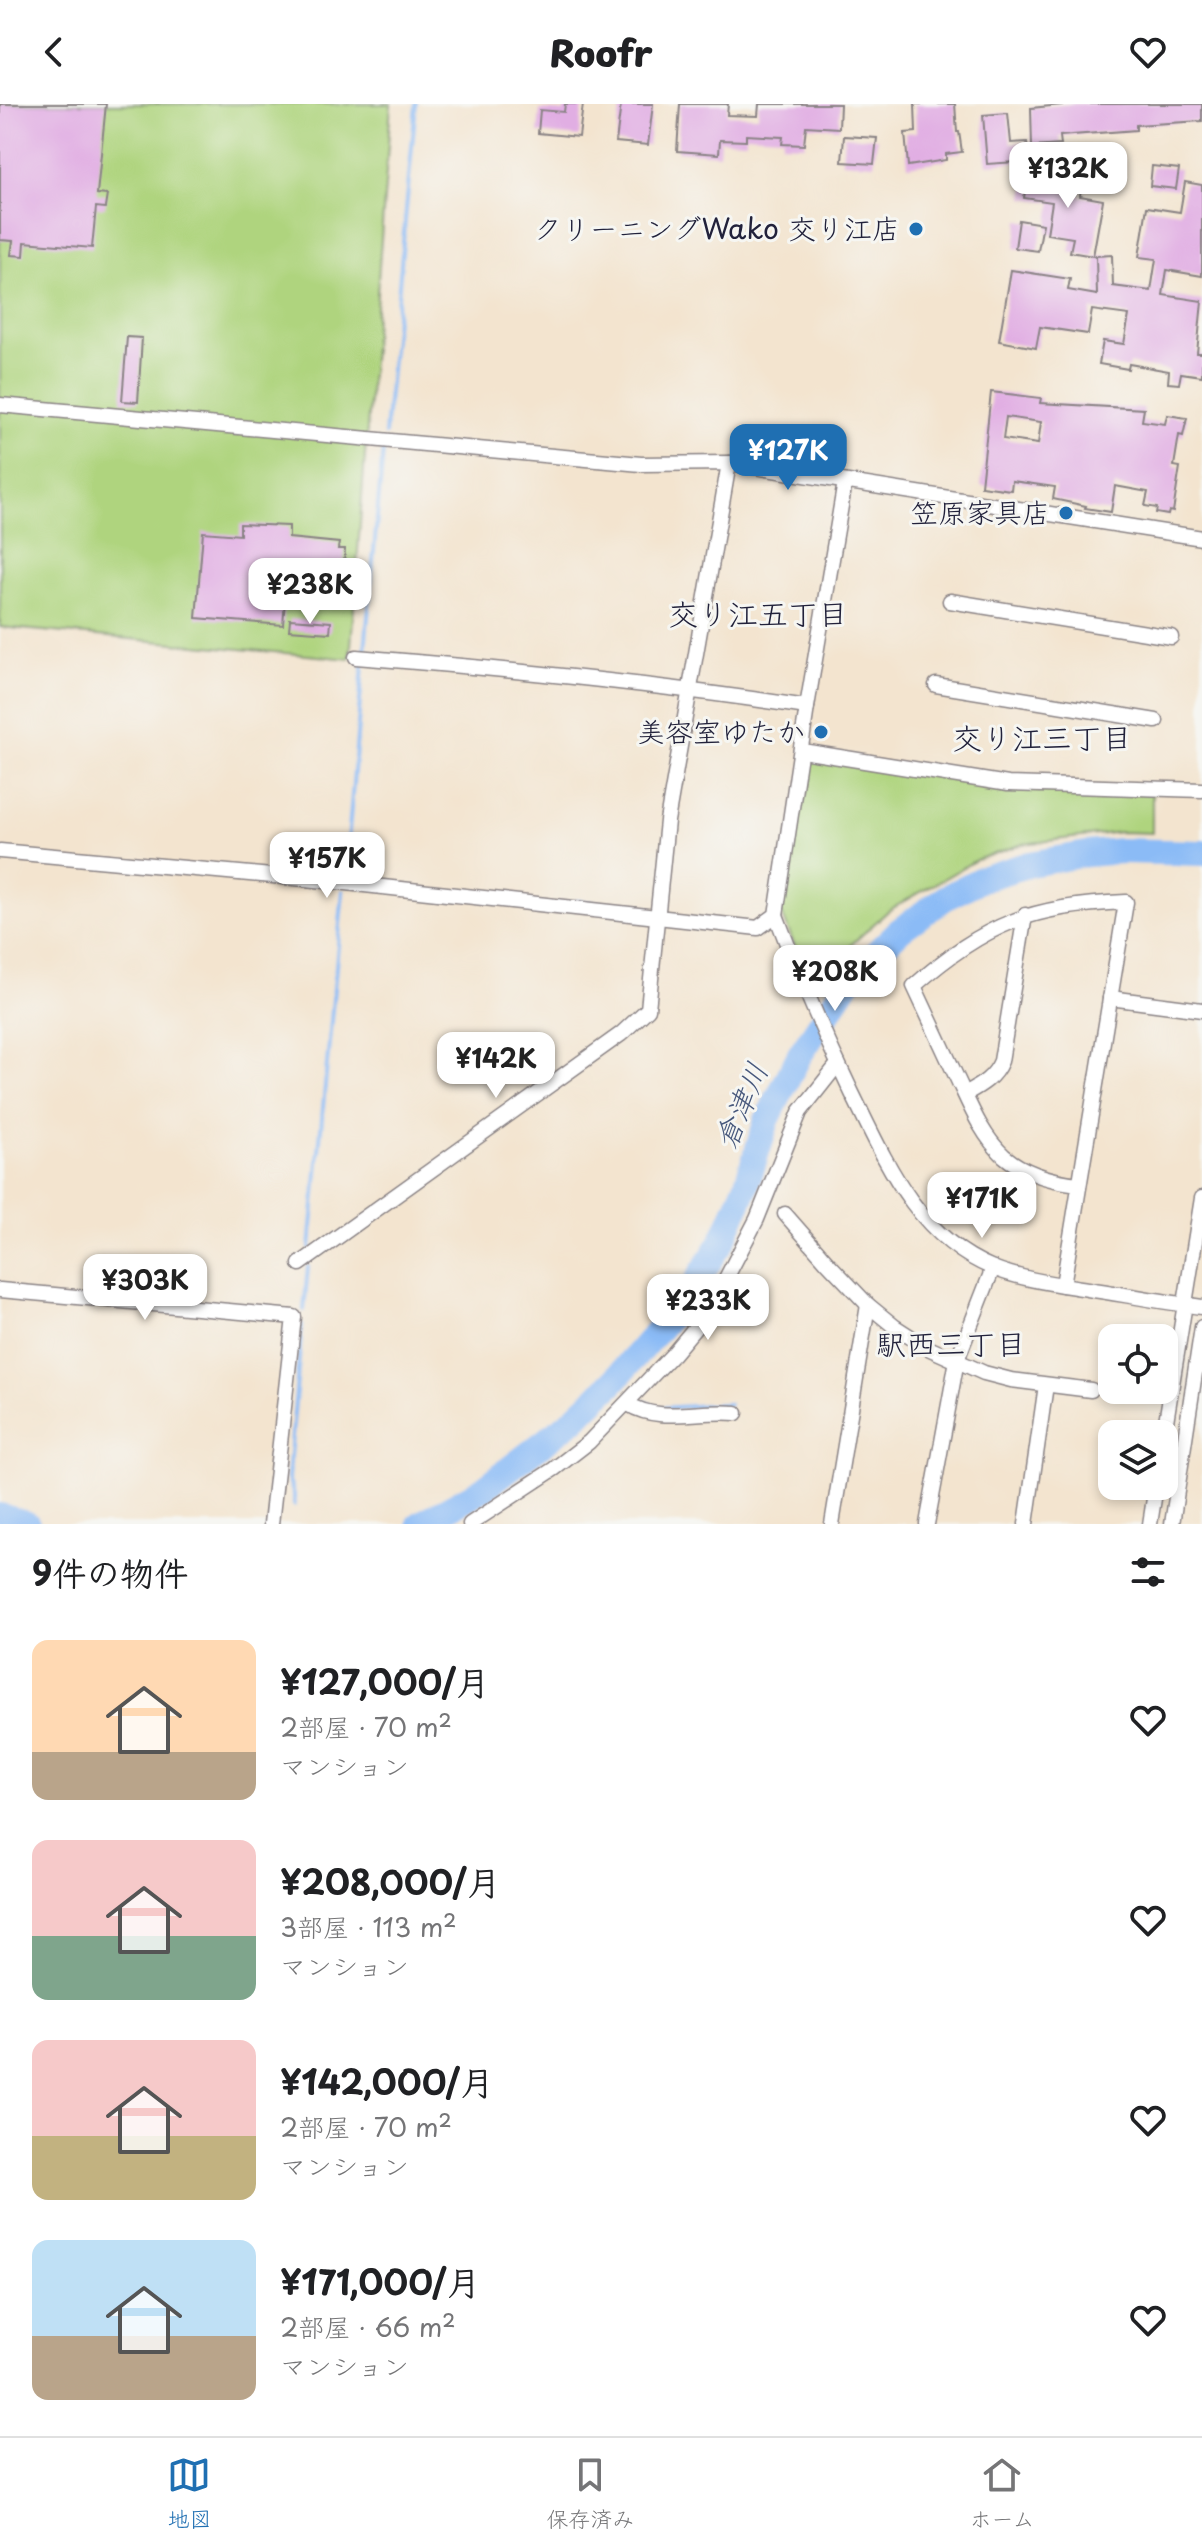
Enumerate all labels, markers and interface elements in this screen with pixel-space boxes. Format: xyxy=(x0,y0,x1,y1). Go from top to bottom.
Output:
text: Roofr xyxy=(549,25,653,79)
icon: back xyxy=(32,30,76,74)
icon: heart xyxy=(1126,30,1170,74)
pin: ¥132K xyxy=(1012,142,1124,210)
text: ¥132K xyxy=(1027,148,1109,187)
place label: クリーニングWako 交り江店 xyxy=(534,206,900,249)
marker: クリーニングWako 交り江店 xyxy=(907,220,925,238)
pin: ¥127K xyxy=(732,424,844,492)
text: ¥127K xyxy=(748,430,828,469)
place label: 笠原家具店 xyxy=(910,490,1050,533)
marker: 笠原家具店 xyxy=(1057,504,1075,522)
pin: ¥238K xyxy=(254,558,366,626)
text: ¥238K xyxy=(266,564,354,603)
district label: 交り江五丁目 xyxy=(668,590,848,635)
place label: 美容室ゆたか xyxy=(637,709,805,752)
district label: 交り江三丁目 xyxy=(952,714,1132,759)
marker: 美容室ゆたか xyxy=(812,723,830,741)
pin: ¥157K xyxy=(271,832,383,900)
text: ¥157K xyxy=(288,838,366,877)
pin: ¥208K xyxy=(779,945,891,1013)
text: ¥208K xyxy=(791,951,879,990)
pin: ¥142K xyxy=(440,1032,552,1100)
text: ¥142K xyxy=(455,1038,537,1077)
water label: 倉津川 xyxy=(701,1055,778,1155)
pin: ¥171K xyxy=(926,1172,1038,1240)
text: ¥171K xyxy=(945,1178,1019,1217)
pin: ¥303K xyxy=(89,1254,201,1322)
text: ¥303K xyxy=(101,1260,189,1299)
pin: ¥233K xyxy=(652,1274,764,1342)
text: ¥233K xyxy=(665,1280,751,1319)
district label: 駅西三丁目 xyxy=(876,1320,1026,1365)
map controls xyxy=(1098,1324,1178,1500)
button: locate xyxy=(1098,1324,1178,1404)
button: layers xyxy=(1098,1420,1178,1500)
text: 9件の物件 xyxy=(32,1546,188,1598)
icon: filters xyxy=(1126,1550,1170,1594)
text: ¥127,000/月 xyxy=(280,1655,490,1707)
icon: home xyxy=(96,1672,192,1768)
icon: heart xyxy=(1126,1698,1170,1742)
text: 2部屋 · 70 m² xyxy=(280,1707,452,1746)
text: マンション xyxy=(280,1746,409,1785)
text: ¥208,000/月 xyxy=(280,1855,501,1907)
icon: home xyxy=(96,1872,192,1968)
icon: heart xyxy=(1126,1898,1170,1942)
text: 3部屋 · 113 m² xyxy=(280,1907,457,1946)
text: マンション xyxy=(280,1946,409,1985)
text: ¥142,000/月 xyxy=(280,2055,494,2107)
icon: home xyxy=(96,2072,192,2168)
icon: heart xyxy=(1126,2098,1170,2142)
text: 2部屋 · 70 m² xyxy=(280,2107,452,2146)
text: マンション xyxy=(280,2146,409,2185)
text: ¥171,000/月 xyxy=(280,2255,480,2307)
icon: home xyxy=(96,2272,192,2368)
icon: heart xyxy=(1126,2298,1170,2342)
text: 2部屋 · 66 m² xyxy=(280,2307,456,2346)
text: マンション xyxy=(280,2346,409,2385)
tab: 地図 xyxy=(167,2453,211,2534)
tab: 保存済み xyxy=(546,2453,634,2534)
tab: ホーム xyxy=(969,2453,1035,2534)

